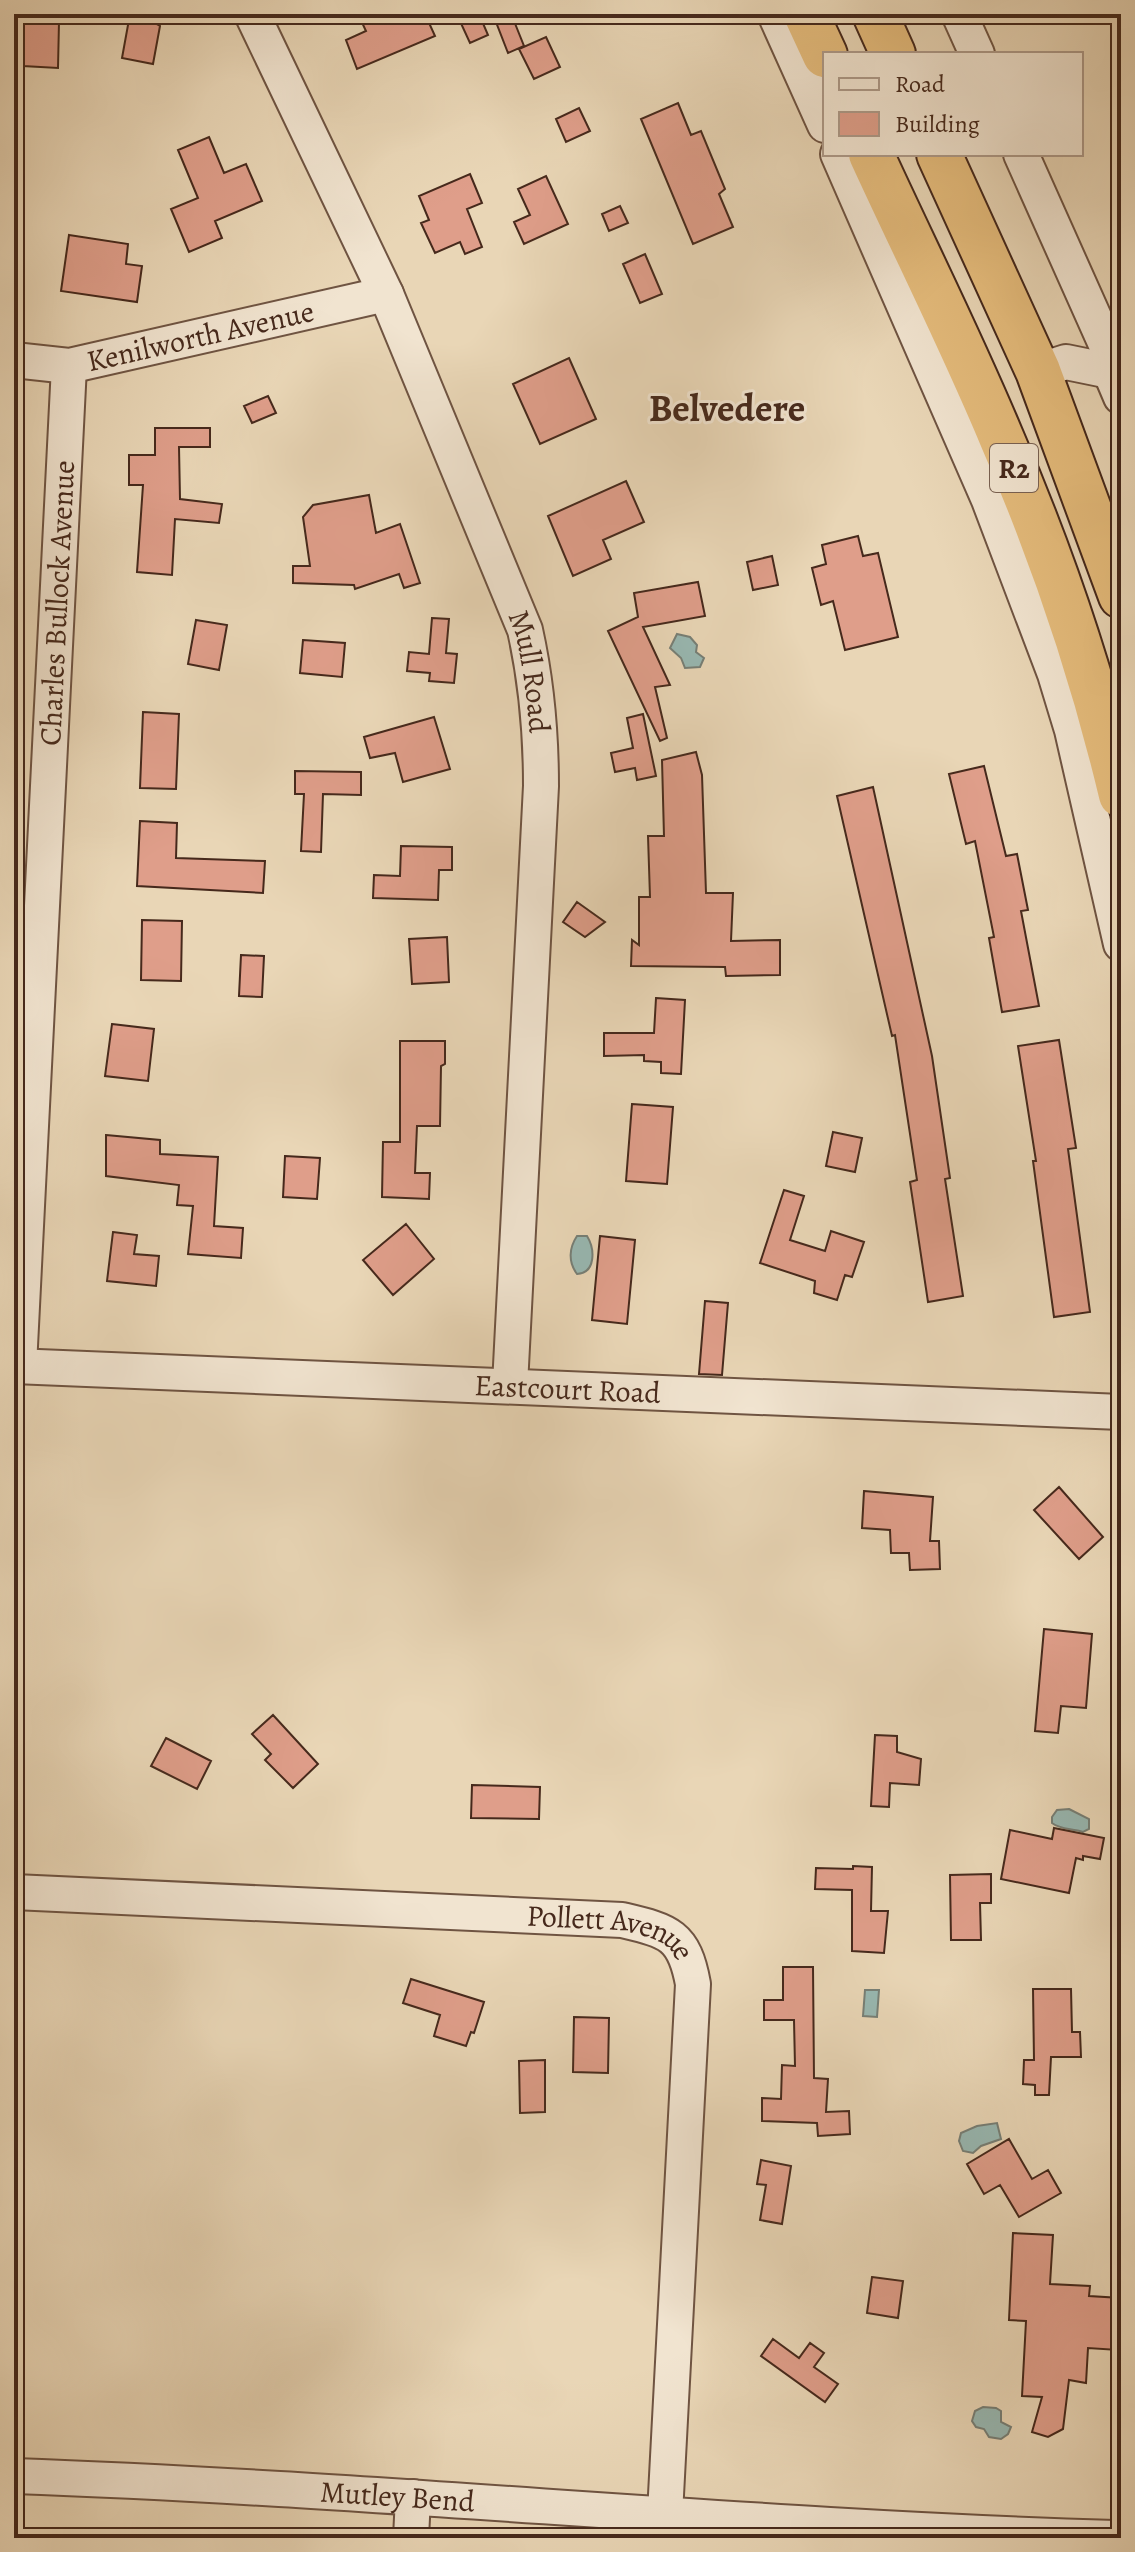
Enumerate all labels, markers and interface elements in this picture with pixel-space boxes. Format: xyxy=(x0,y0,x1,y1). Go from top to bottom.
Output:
legend xyxy=(823,52,1083,156)
text: Road xyxy=(895,68,945,100)
text: Building xyxy=(895,108,980,140)
street label: Kenilworth Avenue xyxy=(83,291,318,381)
district label: Belvedere xyxy=(649,382,805,434)
road number: R2 xyxy=(990,444,1038,492)
street label: Charles Bullock Avenue xyxy=(30,459,84,747)
street label: Mull Road xyxy=(499,604,560,735)
street label: Eastcourt Road xyxy=(474,1365,662,1413)
street label: Pollett Avenue xyxy=(526,1896,704,1967)
street label: Mutley Bend xyxy=(319,2472,477,2522)

